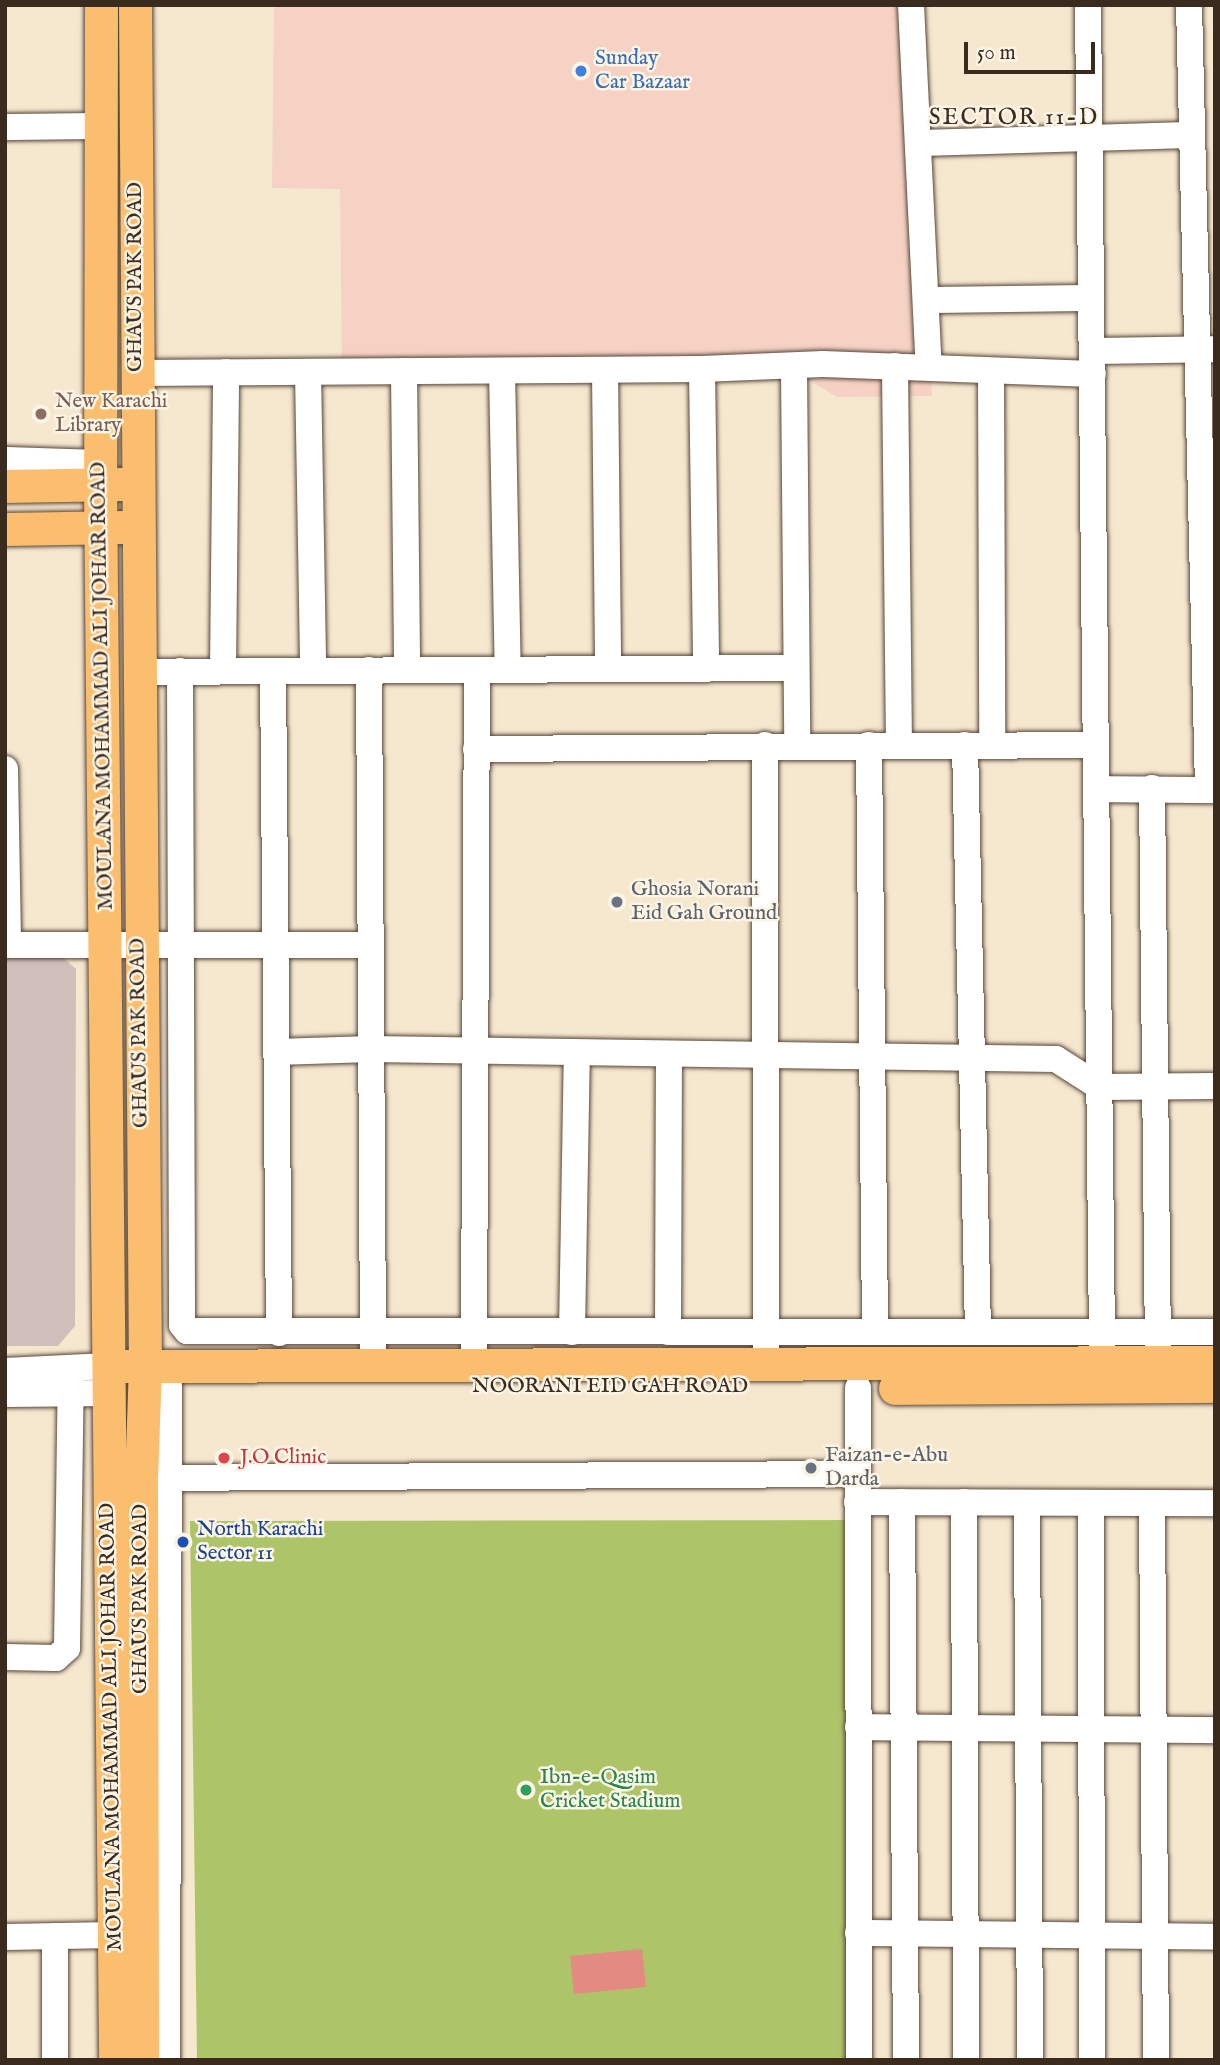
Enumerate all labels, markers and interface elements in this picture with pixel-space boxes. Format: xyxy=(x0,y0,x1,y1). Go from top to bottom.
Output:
scale bar xyxy=(968,28,1099,72)
text: 50 m xyxy=(977,40,1016,67)
place label: Sunday Car Bazaar xyxy=(595,46,690,96)
marker: Sunday Car Bazaar xyxy=(573,63,589,79)
district label: SECTOR 11-D xyxy=(930,104,1098,132)
street label: GHAUS PAK ROAD xyxy=(123,182,149,372)
place label: New Karachi Library xyxy=(55,389,167,439)
marker: New Karachi Library xyxy=(33,406,49,422)
street label: MOULANA MOHAMMAD ALI JOHAR ROAD xyxy=(86,462,120,910)
place label: Ghosia Norani Eid Gah Ground xyxy=(631,877,777,927)
marker: Ghosia Norani Eid Gah Ground xyxy=(609,894,625,910)
street label: GHAUS PAK ROAD xyxy=(126,938,154,1128)
street label: NOORANI EID GAH ROAD xyxy=(472,1374,748,1400)
place label: Faizan-e-Abu Darda xyxy=(825,1443,948,1493)
place label: J.O Clinic xyxy=(240,1445,326,1471)
marker: J.O Clinic xyxy=(214,1448,234,1468)
marker: Faizan-e-Abu Darda xyxy=(803,1460,819,1476)
street label: MOULANA MOHAMMAD ALI JOHAR ROAD xyxy=(95,1503,129,1951)
street label: GHAUS PAK ROAD xyxy=(128,1504,154,1694)
place label: North Karachi Sector 11 xyxy=(197,1517,323,1567)
marker: North Karachi Sector 11 xyxy=(175,1534,191,1550)
place label: Ibn-e-Qasim Cricket Stadium xyxy=(540,1765,681,1815)
marker: Ibn-e-Qasim Cricket Stadium xyxy=(518,1782,534,1798)

